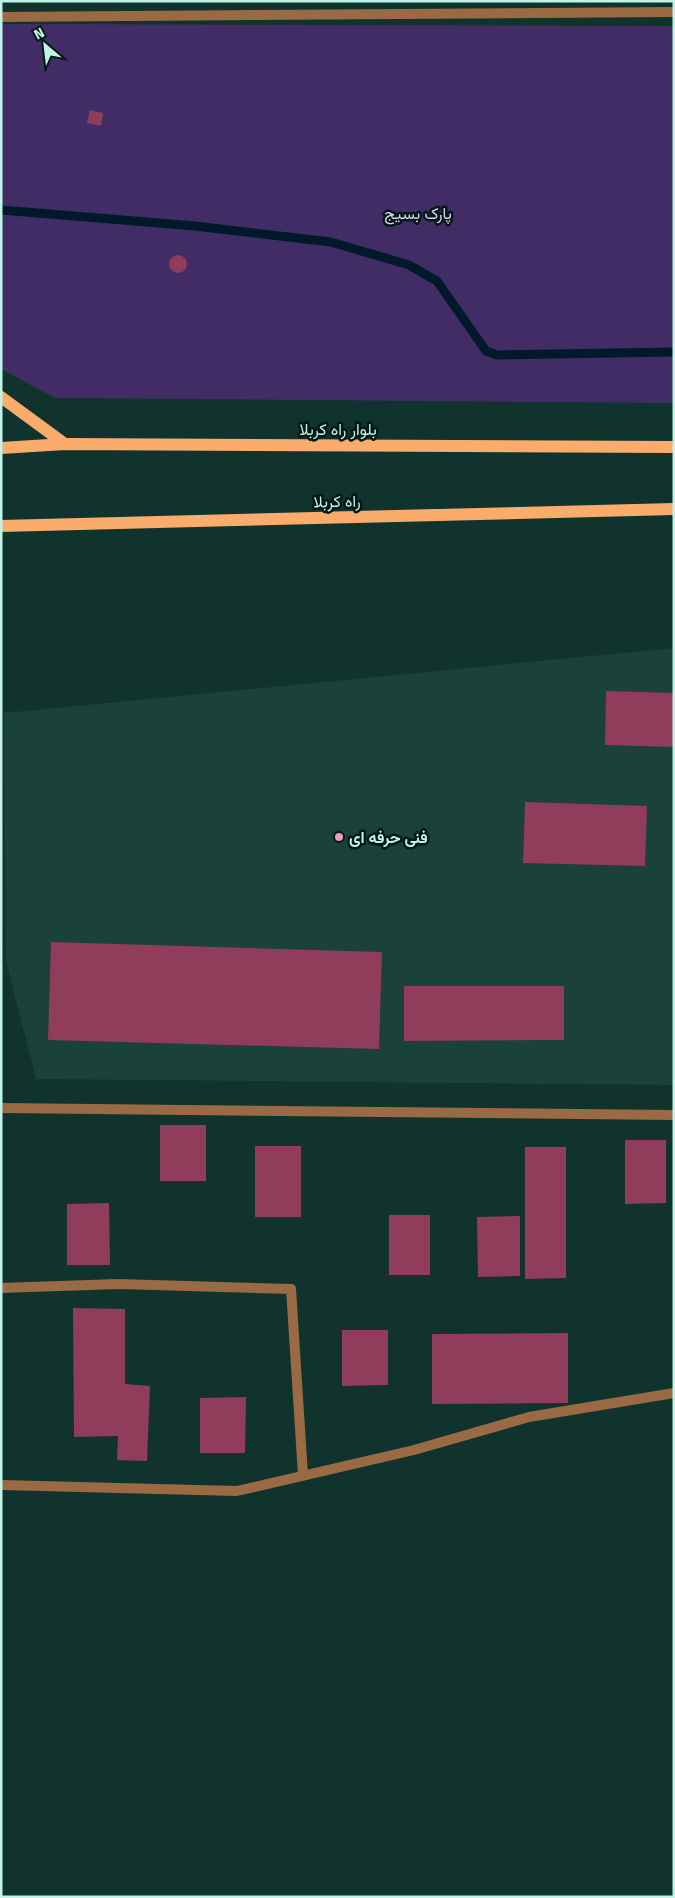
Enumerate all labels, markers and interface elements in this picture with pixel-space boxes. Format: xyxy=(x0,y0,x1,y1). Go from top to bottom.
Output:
north arrow xyxy=(20,20,70,70)
text: N xyxy=(31,24,47,44)
park label: پارک بسیج xyxy=(384,204,452,225)
street label: بلوار راه کربلا xyxy=(299,420,377,440)
street label: راه کربلا xyxy=(313,492,361,512)
place label: فنی حرفه ای xyxy=(349,828,428,848)
marker: فنی حرفه ای xyxy=(333,831,345,843)

